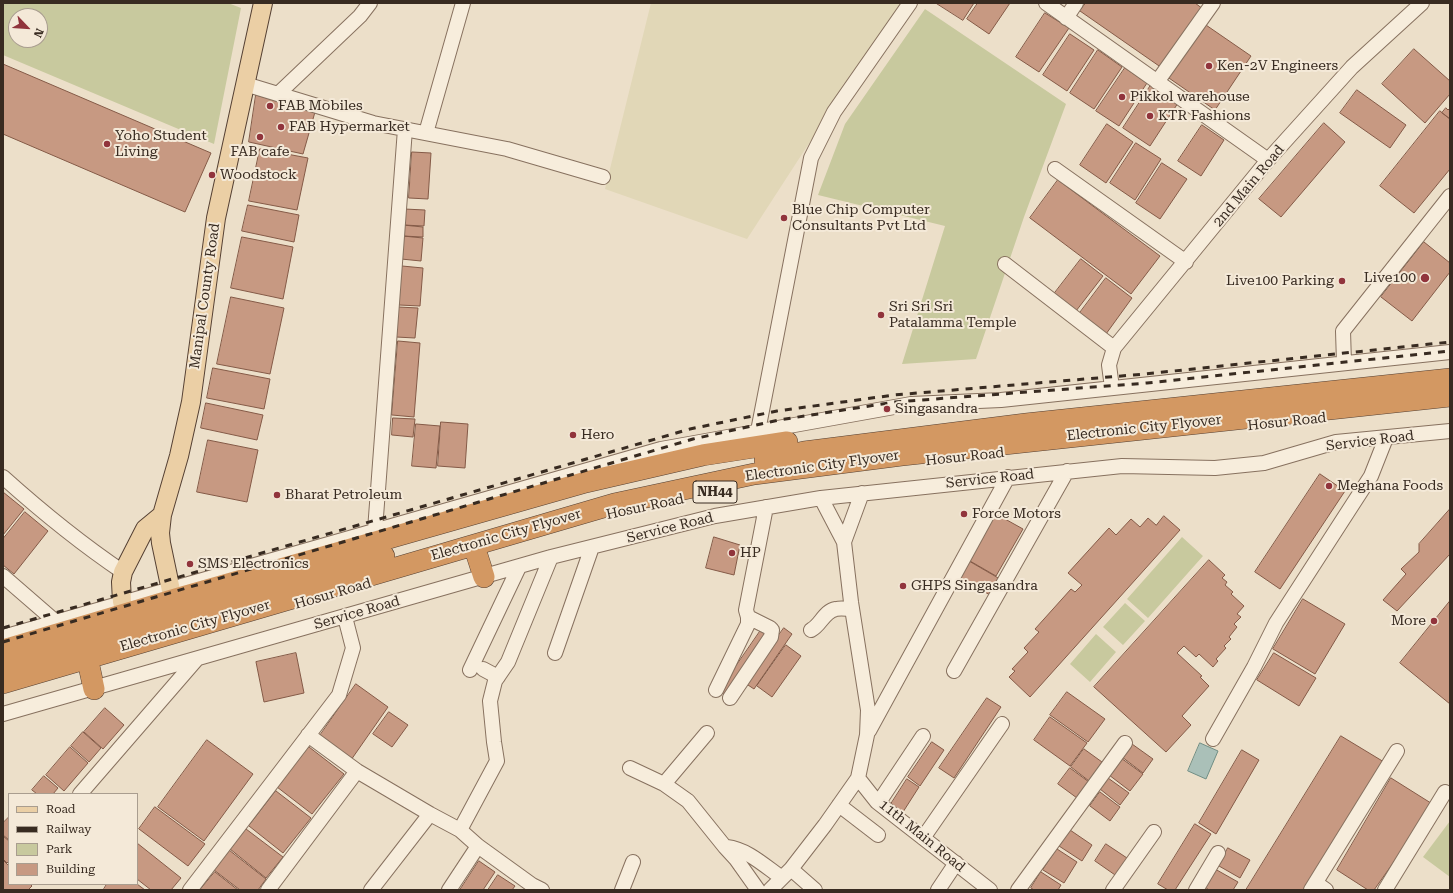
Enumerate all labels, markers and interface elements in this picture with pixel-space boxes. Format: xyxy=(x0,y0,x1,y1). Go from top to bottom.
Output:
north arrow xyxy=(8,8,48,48)
text: N xyxy=(31,26,46,39)
place label: Ken-2V Engineers xyxy=(1217,58,1338,74)
marker: Ken-2V Engineers xyxy=(1204,61,1214,71)
place label: Pikkol warehouse xyxy=(1130,89,1250,105)
marker: Pikkol warehouse xyxy=(1117,92,1127,102)
place label: FAB Mobiles xyxy=(278,98,363,114)
marker: FAB Mobiles xyxy=(265,101,275,111)
place label: KTR Fashions xyxy=(1158,108,1250,124)
marker: KTR Fashions xyxy=(1145,111,1155,121)
place label: FAB Hypermarket xyxy=(289,119,410,135)
marker: FAB Hypermarket xyxy=(276,122,286,132)
place label: Yoho Student Living xyxy=(115,128,207,160)
marker: FAB cafe xyxy=(255,132,265,142)
marker: Yoho Student Living xyxy=(102,139,112,149)
street label: 2nd Main Road xyxy=(1210,142,1288,230)
place label: FAB cafe xyxy=(230,144,290,160)
place label: Woodstock xyxy=(220,167,297,183)
marker: Woodstock xyxy=(207,170,217,180)
place label: Blue Chip Computer Consultants Pvt Ltd xyxy=(792,202,930,234)
marker: Blue Chip Computer Consultants Pvt Ltd xyxy=(779,213,789,223)
street label: Manipal County Road xyxy=(186,222,224,370)
place label: Live100 xyxy=(1364,270,1416,286)
marker: Live100 xyxy=(1419,272,1431,284)
place label: Live100 Parking xyxy=(1226,273,1334,289)
marker: Live100 Parking xyxy=(1337,276,1347,286)
place label: Sri Sri Sri Patalamma Temple xyxy=(889,299,1016,332)
marker: Sri Sri Sri Patalamma Temple xyxy=(876,310,886,320)
place label: Singasandra xyxy=(895,401,978,417)
marker: Singasandra xyxy=(882,404,892,414)
street label: Hosur Road xyxy=(1247,410,1327,434)
street label: Electronic City Flyover xyxy=(1066,412,1222,444)
place label: Hero xyxy=(581,427,614,443)
street label: Service Road xyxy=(1325,427,1415,455)
marker: Hero xyxy=(568,430,578,440)
street label: Hosur Road xyxy=(925,445,1005,469)
street label: Electronic City Flyover xyxy=(744,447,900,485)
street label: Service Road xyxy=(945,466,1035,492)
place label: Meghana Foods xyxy=(1337,478,1443,494)
road number: NH44 xyxy=(693,481,737,503)
marker: Meghana Foods xyxy=(1324,481,1334,491)
place label: Bharat Petroleum xyxy=(285,487,402,503)
marker: Bharat Petroleum xyxy=(272,490,282,500)
street label: Hosur Road xyxy=(605,491,685,523)
street label: Electronic City Flyover xyxy=(429,506,583,564)
place label: Force Motors xyxy=(972,506,1061,522)
street label: Service Road xyxy=(625,509,715,547)
marker: Force Motors xyxy=(959,509,969,519)
place label: HP xyxy=(740,545,761,561)
marker: HP xyxy=(727,548,737,558)
place label: SMS Electronics xyxy=(198,556,309,572)
marker: SMS Electronics xyxy=(185,559,195,569)
street label: Hosur Road xyxy=(293,575,373,613)
place label: GHPS Singasandra xyxy=(911,578,1038,594)
marker: GHPS Singasandra xyxy=(898,581,908,591)
street label: Service Road xyxy=(312,593,402,633)
street label: Electronic City Flyover xyxy=(118,597,272,655)
place label: More xyxy=(1391,613,1426,629)
marker: More xyxy=(1429,616,1439,626)
legend xyxy=(8,793,138,885)
street label: 11th Main Road xyxy=(876,796,968,876)
text: Road xyxy=(46,802,75,816)
text: Railway xyxy=(46,822,91,836)
text: Park xyxy=(46,842,72,856)
text: Building xyxy=(46,862,95,876)

